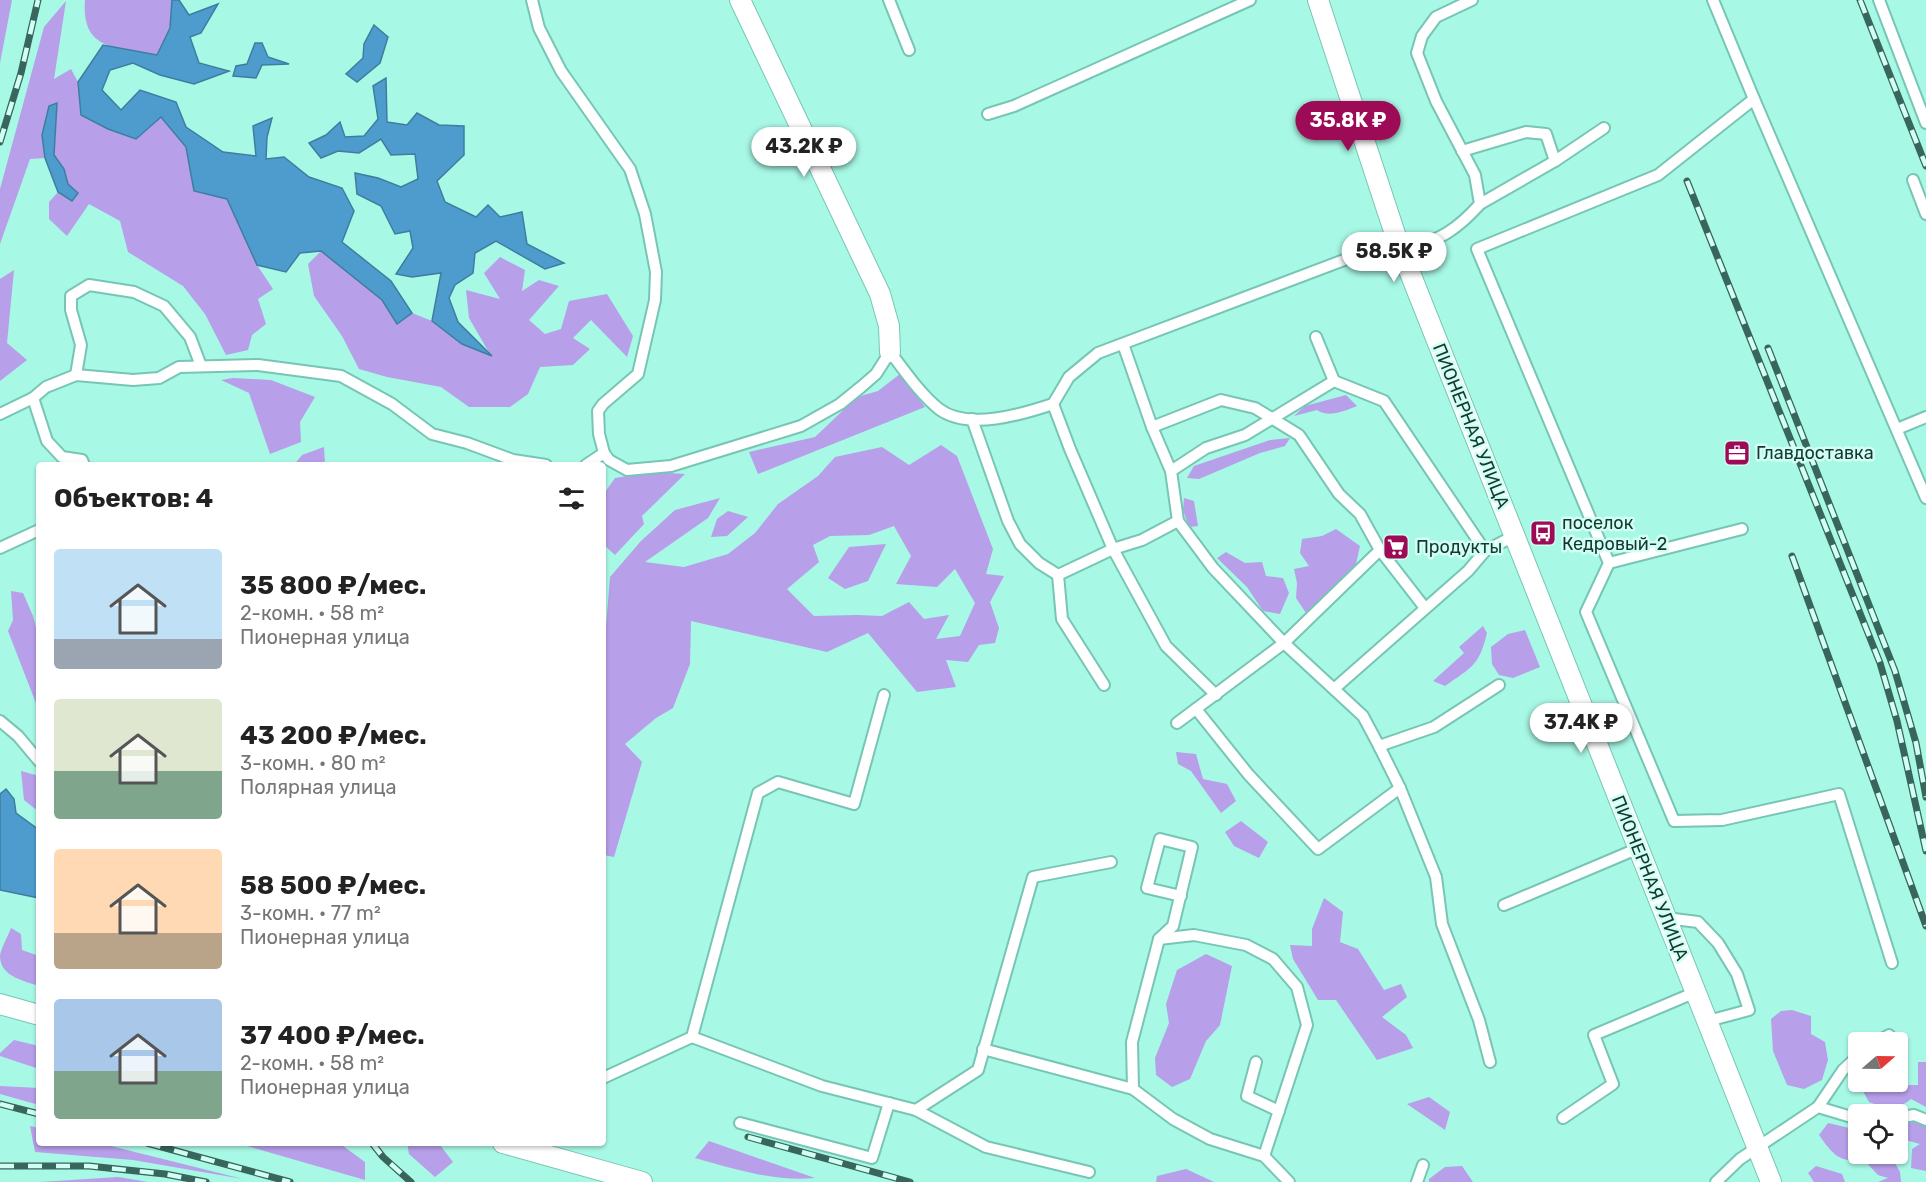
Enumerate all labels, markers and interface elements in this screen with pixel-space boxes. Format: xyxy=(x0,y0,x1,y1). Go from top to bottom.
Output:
pin: 35.8K ₽ xyxy=(1293,101,1403,152)
text: 35.8K ₽ xyxy=(1310,108,1387,132)
pin: 43.2K ₽ xyxy=(749,127,859,178)
text: 43.2K ₽ xyxy=(765,134,843,158)
pin: 58.5K ₽ xyxy=(1339,232,1449,283)
text: 58.5K ₽ xyxy=(1356,239,1432,263)
street label: ПИОНЕРНАЯ УЛИЦА xyxy=(1428,340,1514,512)
office icon: Главдоставка xyxy=(1722,438,1752,468)
place label: Главдоставка xyxy=(1756,442,1874,464)
icon: filters xyxy=(555,482,588,515)
text: Объектов: 4 xyxy=(54,483,213,514)
place label: поселок Кедровый-2 xyxy=(1562,512,1667,555)
bus stop icon: поселок Кедровый-2 xyxy=(1528,518,1558,548)
supermarket icon: Продукты xyxy=(1381,532,1411,562)
place label: Продукты xyxy=(1416,536,1502,558)
text: 35 800 ₽/мес. xyxy=(240,570,427,601)
icon: home xyxy=(102,573,174,645)
text: 2-комн. · 58 m² xyxy=(240,601,384,625)
text: Пионерная улица xyxy=(240,625,410,649)
pin: 37.4K ₽ xyxy=(1526,703,1636,754)
text: 37.4K ₽ xyxy=(1544,710,1618,734)
text: 43 200 ₽/мес. xyxy=(240,720,427,751)
icon: home xyxy=(102,723,174,795)
text: 3-комн. · 80 m² xyxy=(240,751,386,775)
text: Полярная улица xyxy=(240,775,397,799)
street label: ПИОНЕРНАЯ УЛИЦА xyxy=(1607,792,1693,964)
text: 58 500 ₽/мес. xyxy=(240,870,426,901)
icon: home xyxy=(102,873,174,945)
text: 3-комн. · 77 m² xyxy=(240,901,381,925)
text: Пионерная улица xyxy=(240,925,410,949)
text: 37 400 ₽/мес. xyxy=(240,1020,425,1051)
icon: home xyxy=(102,1023,174,1095)
north arrow xyxy=(1848,1032,1908,1092)
map controls xyxy=(1848,1032,1908,1164)
text: 2-комн. · 58 m² xyxy=(240,1051,384,1075)
text: Пионерная улица xyxy=(240,1075,410,1099)
button: locate xyxy=(1848,1104,1908,1164)

